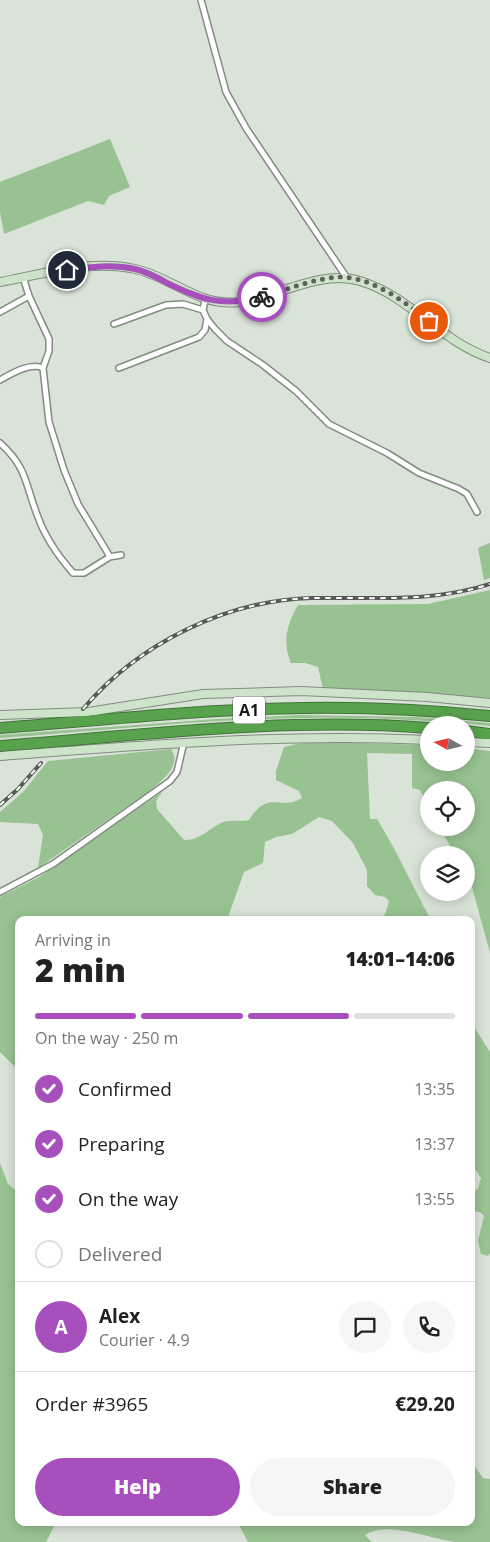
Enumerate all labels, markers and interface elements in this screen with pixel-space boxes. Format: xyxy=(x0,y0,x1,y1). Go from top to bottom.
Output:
pin xyxy=(46,249,88,291)
icon: home xyxy=(53,256,81,284)
courier xyxy=(237,272,287,322)
icon: bike xyxy=(248,283,276,311)
pin xyxy=(408,300,450,342)
icon: bag xyxy=(415,307,443,335)
road number: Α1 xyxy=(233,696,265,724)
north arrow xyxy=(420,716,475,771)
map controls xyxy=(420,716,475,901)
button: locate xyxy=(420,781,475,836)
button: layers xyxy=(420,846,475,901)
text: Arriving in xyxy=(35,929,111,951)
text: 14:01–14:06 xyxy=(345,946,455,972)
text: 2 min xyxy=(35,948,126,991)
text: On the way · 250 m xyxy=(35,1027,178,1049)
icon: check xyxy=(35,1075,63,1103)
text: Confirmed xyxy=(78,1076,172,1102)
text: 13:35 xyxy=(414,1078,455,1100)
icon: check xyxy=(35,1130,63,1158)
text: Preparing xyxy=(78,1131,165,1157)
text: 13:37 xyxy=(414,1133,455,1155)
icon: check xyxy=(35,1185,63,1213)
text: On the way xyxy=(78,1186,178,1212)
text: 13:55 xyxy=(414,1188,455,1210)
text: Delivered xyxy=(78,1241,162,1267)
button: chat xyxy=(339,1301,391,1353)
button: phone xyxy=(403,1301,455,1353)
text: Alex xyxy=(99,1303,140,1329)
text: A xyxy=(54,1314,68,1340)
text: Courier · 4.9 xyxy=(99,1329,190,1351)
text: Order #3965 xyxy=(35,1391,148,1417)
text: €29.20 xyxy=(395,1391,455,1417)
button: Help xyxy=(35,1458,240,1516)
button: Share xyxy=(250,1458,455,1516)

